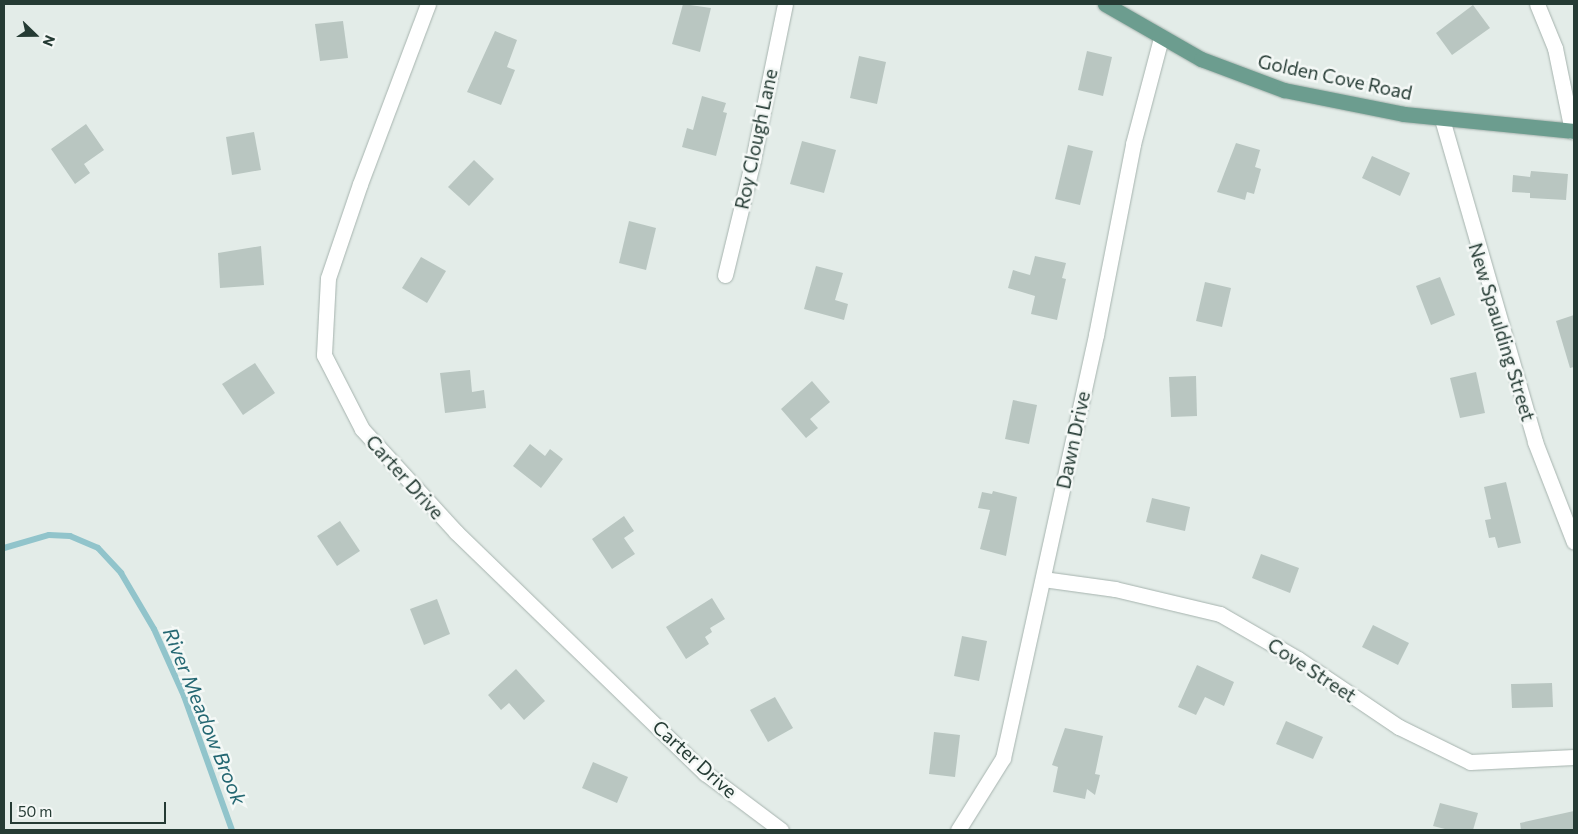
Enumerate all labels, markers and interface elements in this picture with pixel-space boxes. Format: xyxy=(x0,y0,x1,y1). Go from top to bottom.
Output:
north arrow xyxy=(10,10,60,60)
text: N xyxy=(40,33,59,49)
street label: Golden Cove Road xyxy=(1256,50,1414,104)
street label: Roy Clough Lane xyxy=(730,67,782,211)
street label: New Spaulding Street xyxy=(1464,240,1540,424)
street label: Dawn Drive xyxy=(1052,389,1094,491)
street label: Carter Drive xyxy=(361,430,449,524)
water label: River Meadow Brook xyxy=(158,624,252,808)
street label: Cove Street xyxy=(1264,633,1360,707)
street label: Carter Drive xyxy=(648,715,742,803)
scale bar xyxy=(12,792,169,824)
text: 50 m xyxy=(18,802,52,820)

